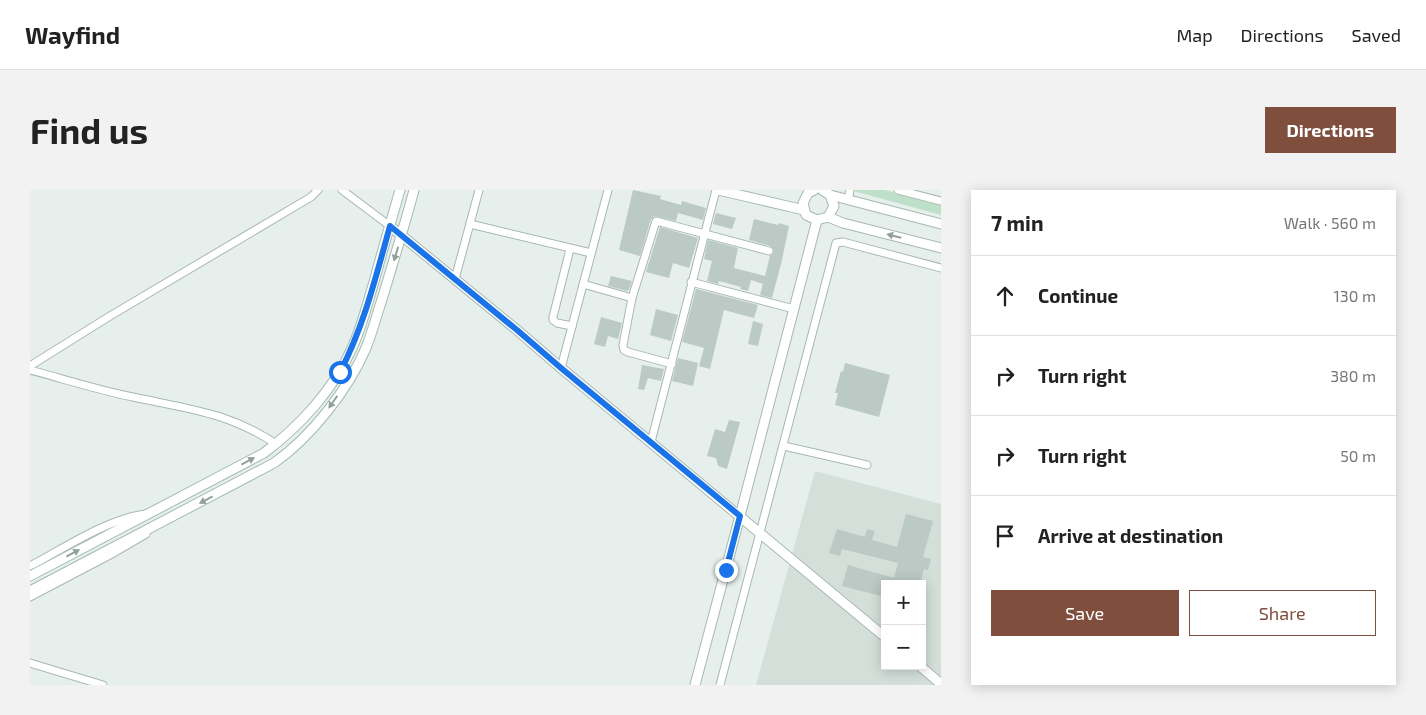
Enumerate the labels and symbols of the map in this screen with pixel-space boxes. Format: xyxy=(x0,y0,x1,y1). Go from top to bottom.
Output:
one-way arrow xyxy=(886,232,901,240)
one-way arrow xyxy=(391,246,399,261)
route start xyxy=(329,361,352,384)
one-way arrow xyxy=(328,395,338,409)
one-way arrow xyxy=(241,457,255,465)
one-way arrow xyxy=(200,495,213,504)
one-way arrow xyxy=(66,549,80,557)
route end xyxy=(715,559,738,582)

